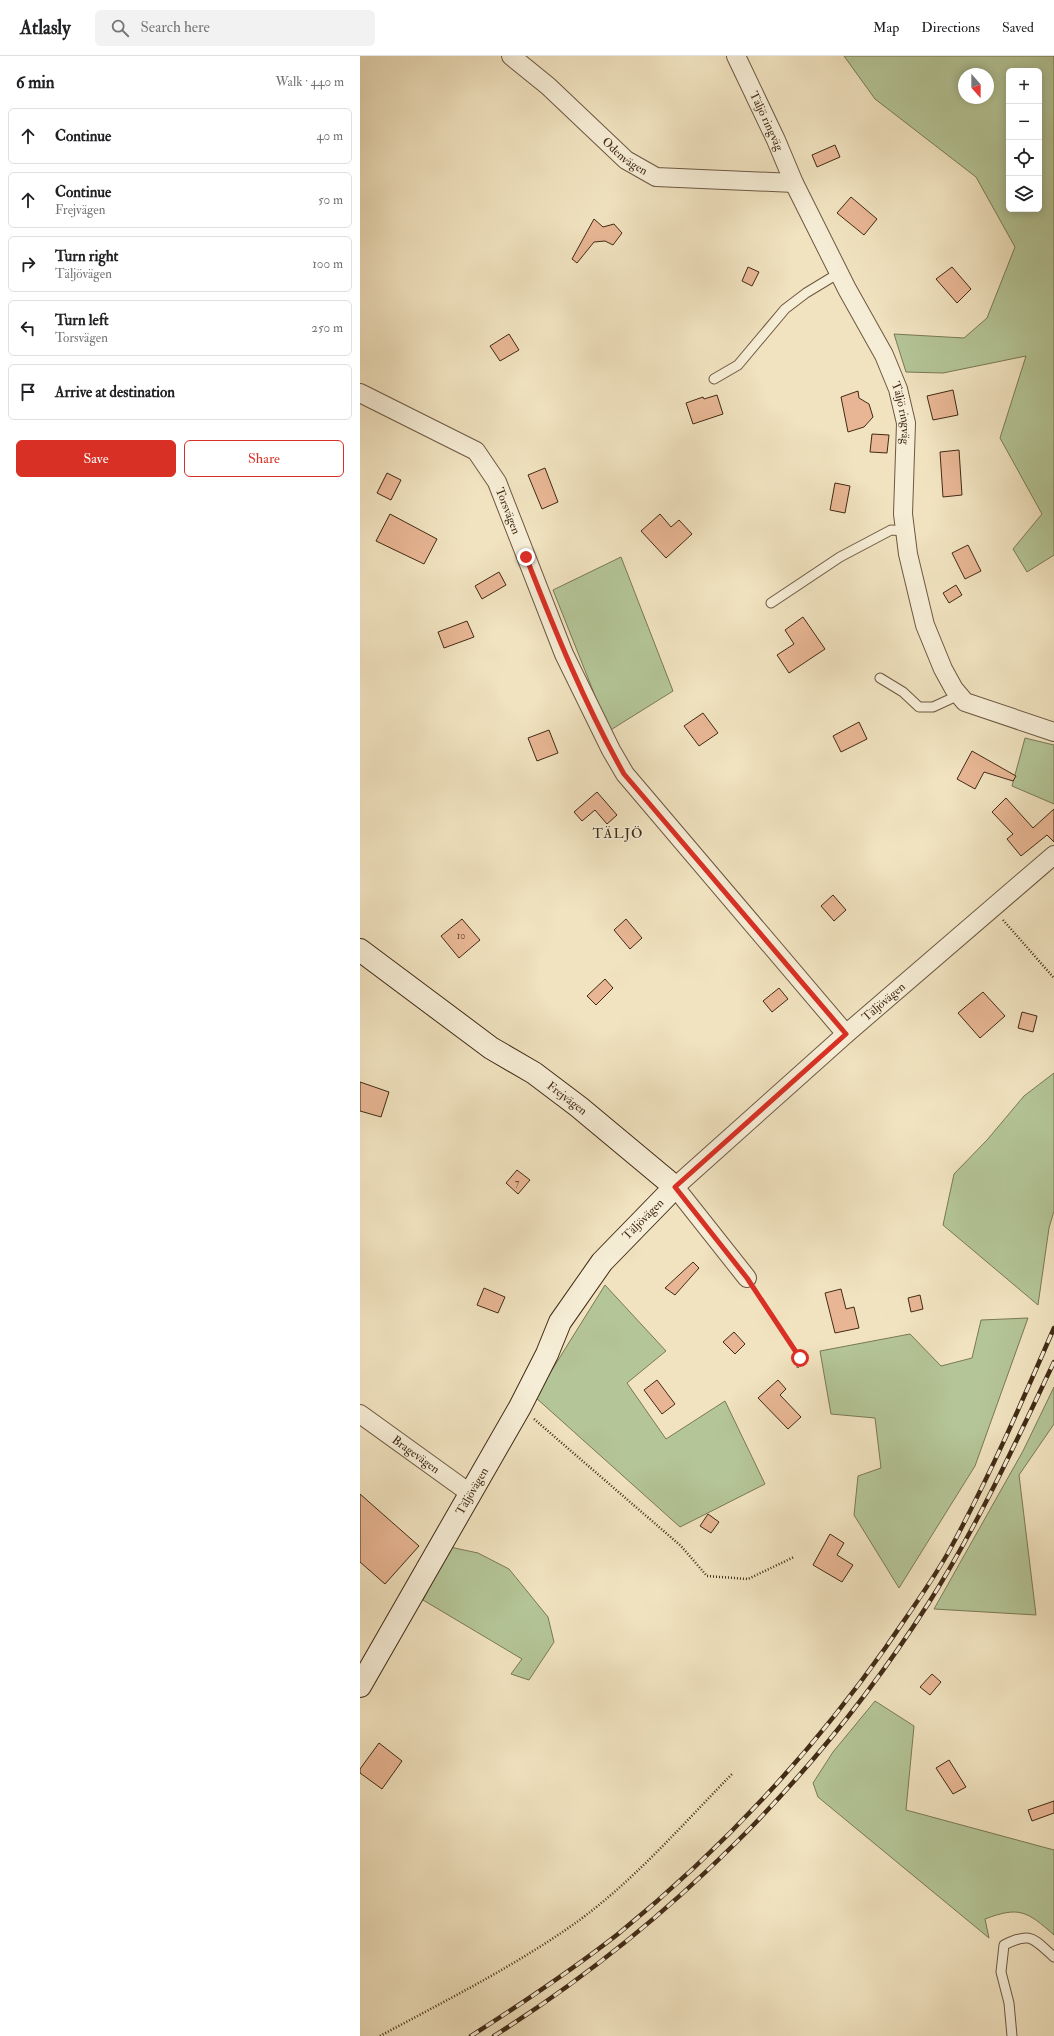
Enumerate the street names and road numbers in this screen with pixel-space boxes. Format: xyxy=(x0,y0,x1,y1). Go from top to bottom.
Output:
street label: Täljö ringväg xyxy=(746,89,787,154)
street label: Odenvägen xyxy=(599,134,650,179)
street label: Täljö ringväg xyxy=(888,379,913,446)
street label: Torsvägen xyxy=(492,485,524,536)
street label: Täljövägen xyxy=(859,979,909,1025)
street label: Frejvägen xyxy=(544,1078,590,1119)
street label: Täljövägen xyxy=(619,1195,667,1243)
street label: Bragevägen xyxy=(389,1432,443,1477)
street label: Täljövägen xyxy=(453,1465,492,1518)

